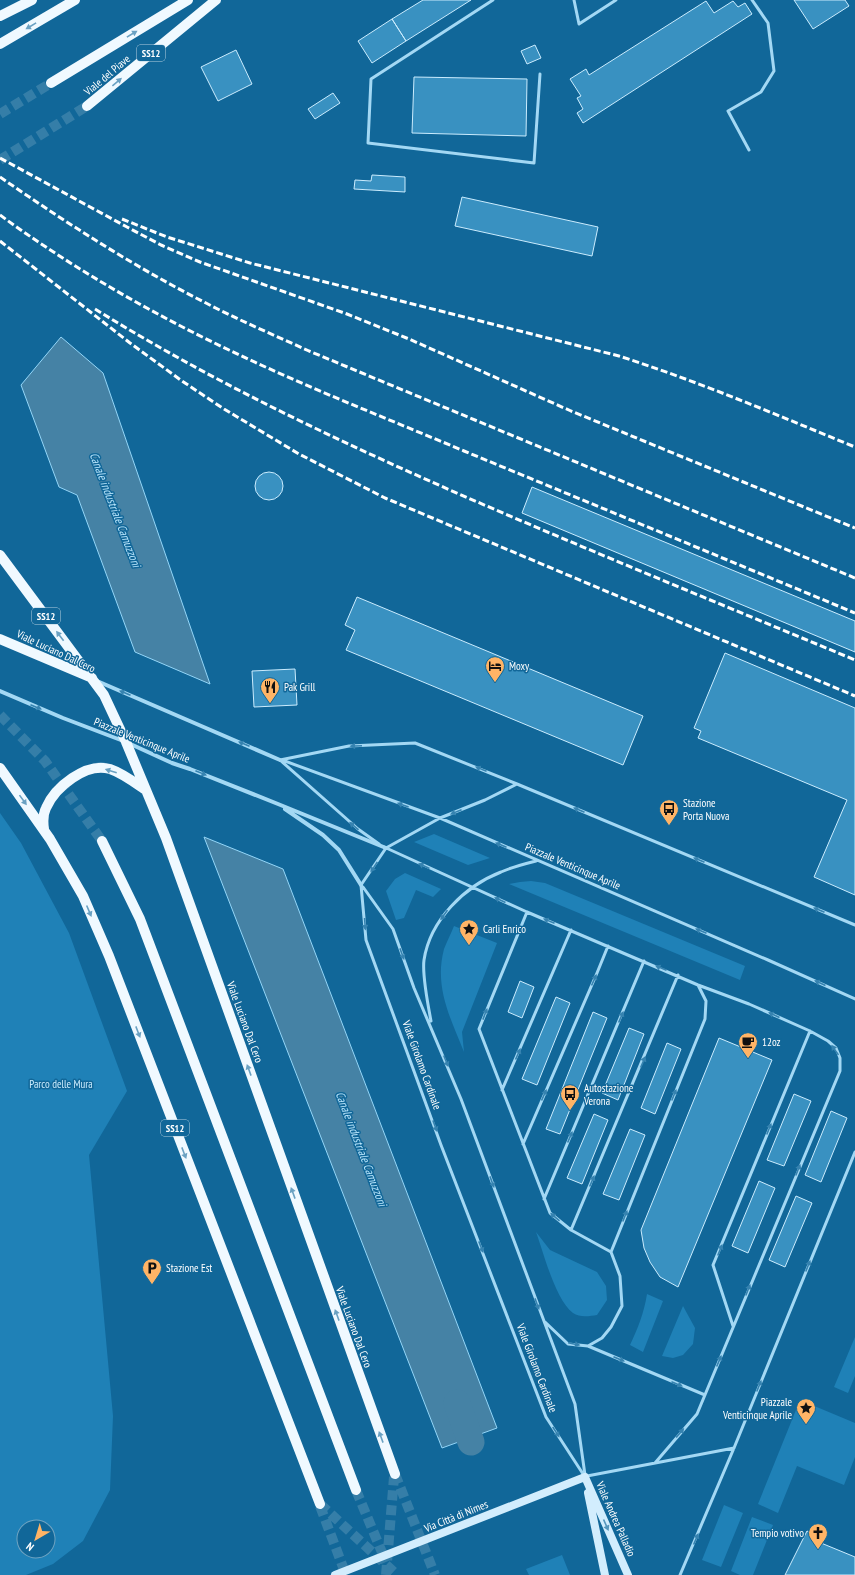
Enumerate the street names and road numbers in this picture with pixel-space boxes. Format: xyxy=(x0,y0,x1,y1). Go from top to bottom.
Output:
road number: SS12 xyxy=(137,45,165,61)
street label: Viale del Piave xyxy=(80,51,133,99)
road number: SS12 xyxy=(32,608,60,624)
street label: Viale Luciano Dal Cero xyxy=(14,626,98,675)
street label: Piazzale Venticinque Aprile xyxy=(92,714,192,766)
street label: Piazzale Venticinque Aprile xyxy=(523,840,623,893)
street label: Viale Luciano Dal Cero xyxy=(224,979,266,1065)
street label: Viale Girolamo Cardinale xyxy=(399,1018,445,1112)
road number: SS12 xyxy=(161,1120,189,1136)
street label: Viale Luciano Dal Cero xyxy=(333,1284,375,1370)
street label: Viale Girolamo Cardinale xyxy=(513,1321,561,1415)
street label: Viale Andrea Palladio xyxy=(593,1478,639,1559)
street label: Via Città di Nimes xyxy=(421,1497,490,1536)

